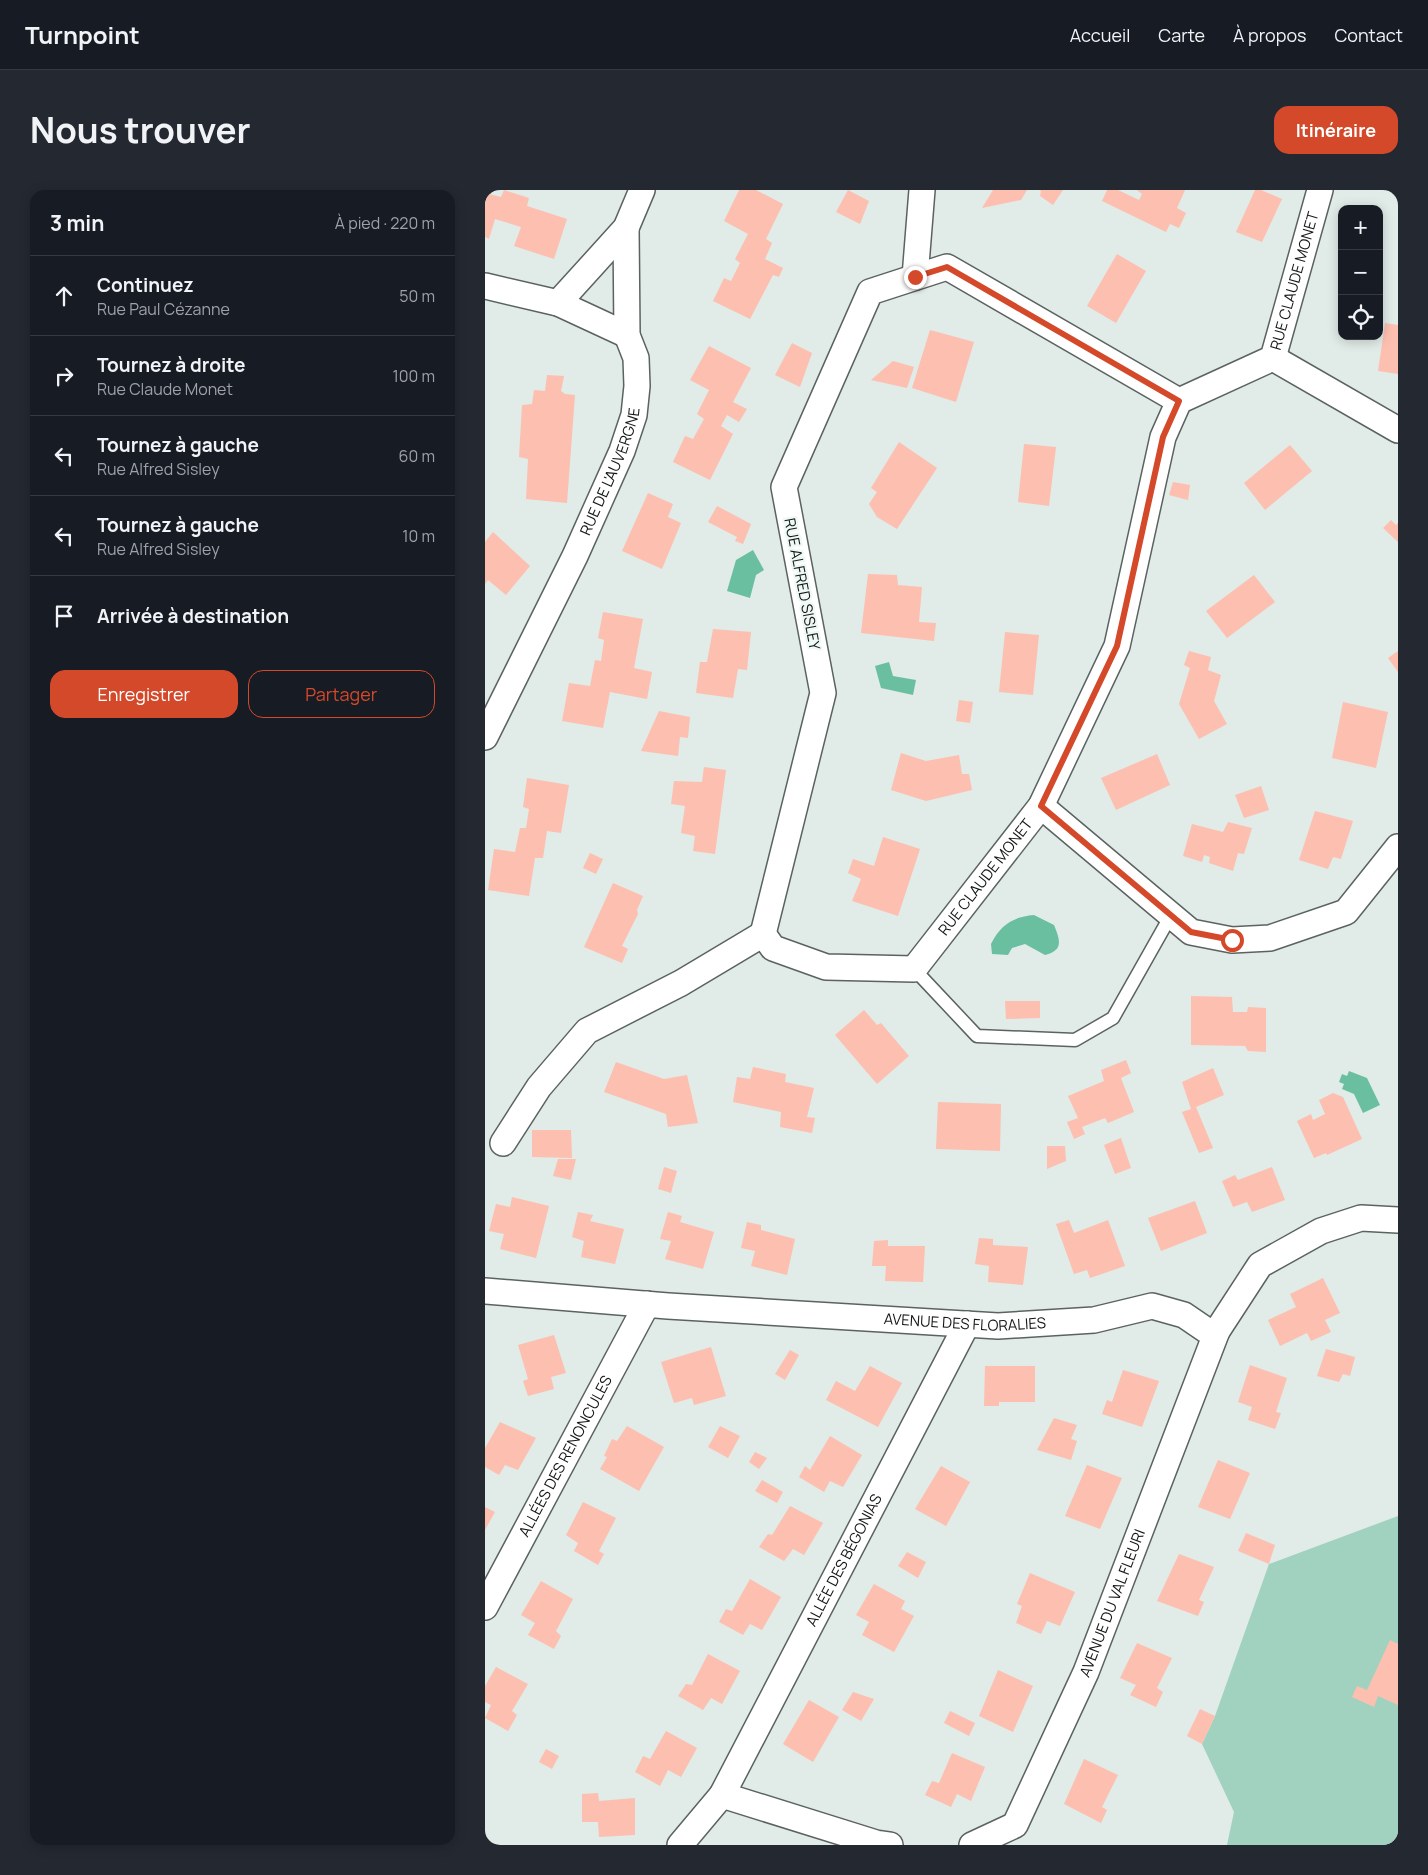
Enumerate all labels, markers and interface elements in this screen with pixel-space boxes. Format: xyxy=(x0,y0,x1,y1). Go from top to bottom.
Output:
text: Turnpoint xyxy=(25,18,140,51)
text: Accueil xyxy=(1070,23,1130,47)
text: Carte xyxy=(1158,23,1205,47)
text: À propos xyxy=(1233,23,1306,47)
text: Contact xyxy=(1334,23,1403,47)
text: Nous trouver xyxy=(30,106,251,154)
button: Itinéraire xyxy=(1274,106,1398,154)
map controls xyxy=(1338,205,1383,340)
button: + xyxy=(1338,205,1383,250)
text: 3 min xyxy=(50,209,104,237)
street label: RUE CLAUDE MONET xyxy=(1265,209,1323,352)
text: À pied · 220 m xyxy=(335,212,435,234)
button: − xyxy=(1338,250,1383,295)
route end xyxy=(904,266,927,289)
text: Continuez xyxy=(97,272,194,298)
icon: ahead xyxy=(50,282,78,310)
text: 50 m xyxy=(399,285,435,307)
button: locate xyxy=(1338,295,1383,340)
text: Rue Paul Cézanne xyxy=(97,298,230,320)
text: Tournez à droite xyxy=(97,352,245,378)
icon: right xyxy=(50,362,78,390)
text: 100 m xyxy=(392,365,435,387)
text: Rue Claude Monet xyxy=(97,378,233,400)
street label: RUE DE L'AUVERGNE xyxy=(575,407,645,539)
text: Tournez à gauche xyxy=(97,432,259,458)
icon: left xyxy=(50,442,78,470)
text: 60 m xyxy=(399,445,435,467)
text: Rue Alfred Sisley xyxy=(97,458,220,480)
text: Tournez à gauche xyxy=(97,512,259,538)
street label: RUE ALFRED SISLEY xyxy=(779,516,826,652)
icon: left xyxy=(50,522,78,550)
text: 10 m xyxy=(402,525,435,547)
text: Rue Alfred Sisley xyxy=(97,538,220,560)
icon: arrive xyxy=(50,602,78,630)
text: Arrivée à destination xyxy=(97,603,289,629)
button: Enregistrer xyxy=(50,670,238,718)
button: Partager xyxy=(248,670,435,718)
street label: RUE CLAUDE MONET xyxy=(933,814,1037,940)
route start xyxy=(1221,929,1244,952)
street label: AVENUE DES FLORALIES xyxy=(883,1308,1046,1336)
street label: ALLÉES DES RENONCULES xyxy=(513,1372,617,1540)
street label: ALLÉE DES BÉGONIAS xyxy=(801,1490,887,1630)
street label: AVENUE DU VAL FLEURI xyxy=(1074,1526,1150,1680)

